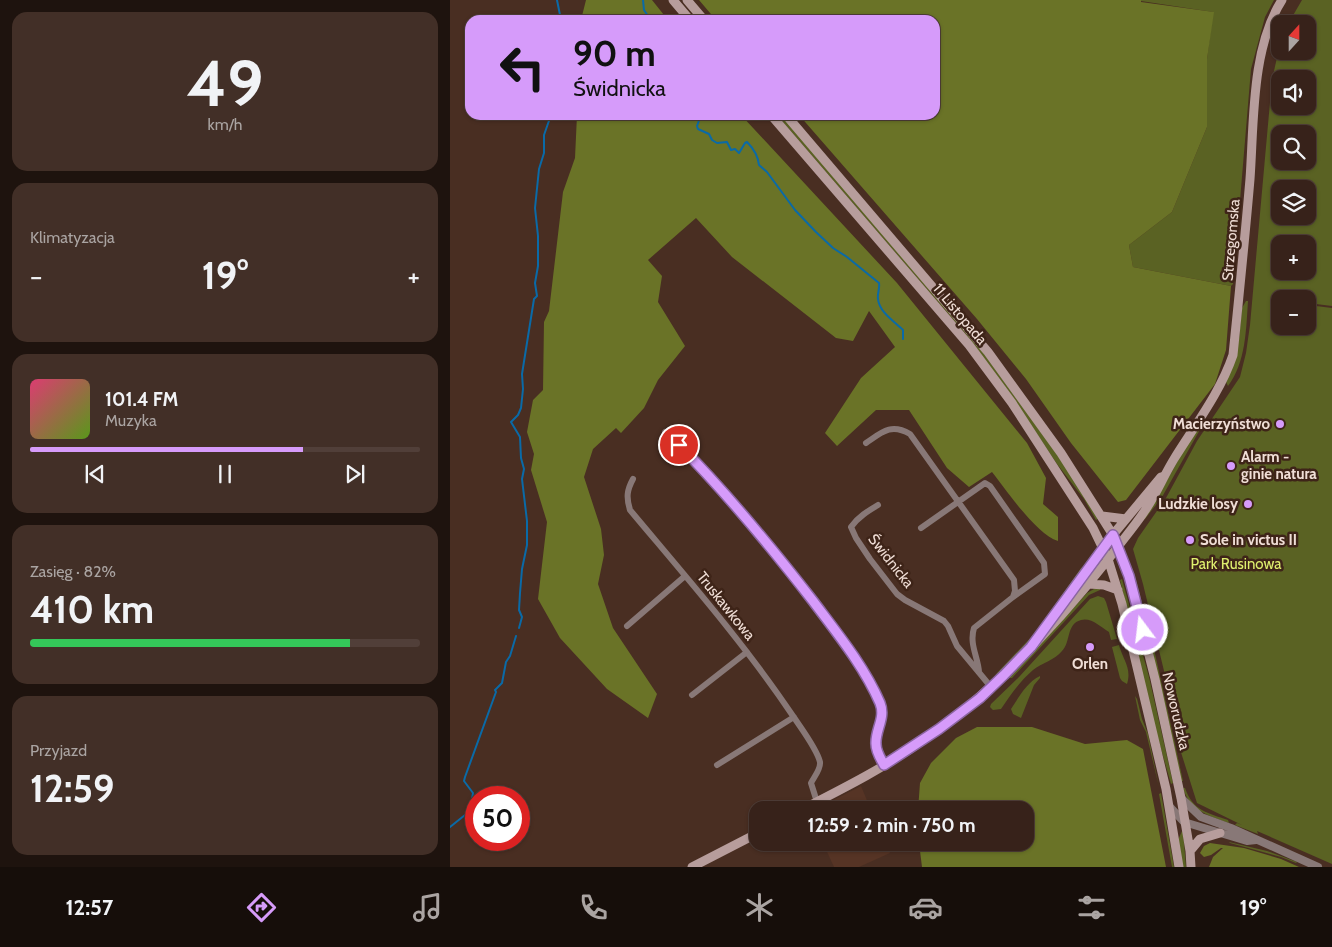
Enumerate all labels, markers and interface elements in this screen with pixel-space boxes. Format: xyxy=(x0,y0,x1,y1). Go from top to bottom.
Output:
north arrow xyxy=(1271,15,1316,60)
map controls xyxy=(1271,15,1316,335)
text: 90 m xyxy=(573,32,656,75)
icon: left xyxy=(490,35,555,100)
text: 49 xyxy=(187,43,263,122)
button: sound xyxy=(1271,70,1316,115)
text: Świdnicka xyxy=(573,75,666,102)
text: km/h xyxy=(207,115,243,134)
button: search xyxy=(1271,125,1316,170)
button: layers xyxy=(1271,180,1316,225)
street label: Strzegomska xyxy=(1218,198,1244,282)
text: Klimatyzacja xyxy=(30,228,115,247)
button: + xyxy=(1271,235,1316,280)
text: 19° xyxy=(202,252,248,299)
text: − xyxy=(30,259,42,293)
text: + xyxy=(408,259,420,293)
street label: 11 Listopada xyxy=(929,280,991,349)
button: − xyxy=(1271,290,1316,335)
text: 101.4 FM xyxy=(105,388,178,411)
text: Muzyka xyxy=(105,411,157,430)
place label: Macierzyństwo xyxy=(1173,415,1270,433)
marker: Macierzyństwo xyxy=(1274,418,1286,430)
pin xyxy=(658,424,700,466)
icon: arrive xyxy=(665,431,693,459)
place label: Alarm - ginie natura xyxy=(1241,448,1317,483)
icon: previous xyxy=(81,460,109,488)
icon: pause xyxy=(211,460,239,488)
icon: next xyxy=(341,460,369,488)
marker: Alarm - ginie natura xyxy=(1225,460,1237,472)
place label: Ludzkie losy xyxy=(1158,495,1239,513)
marker: Ludzkie losy xyxy=(1242,498,1254,510)
street label: Świdnicka xyxy=(864,530,919,592)
place label: Sole in victus II xyxy=(1200,531,1297,549)
marker: Sole in victus II xyxy=(1184,534,1196,546)
park label: Park Rusinowa xyxy=(1190,555,1282,573)
text: Zasięg · 82% xyxy=(30,562,116,581)
street label: Truskawkowa xyxy=(693,568,759,644)
text: 410 km xyxy=(30,586,154,633)
position arrow xyxy=(1116,603,1168,655)
marker: Orlen xyxy=(1084,641,1096,653)
place label: Orlen xyxy=(1072,655,1108,673)
street label: Noworudzka xyxy=(1158,670,1194,752)
text: Przyjazd xyxy=(30,741,87,760)
text: 12:59 xyxy=(30,765,114,812)
speed limit sign: 50 xyxy=(465,786,530,851)
text: 12:59 · 2 min · 750 m xyxy=(807,814,976,837)
icon: directions xyxy=(244,890,279,925)
icon: music xyxy=(410,890,445,925)
icon: phone xyxy=(576,890,611,925)
icon: climate xyxy=(742,890,777,925)
icon: car xyxy=(908,890,943,925)
icon: filters xyxy=(1074,890,1109,925)
text: 12:57 xyxy=(65,894,113,921)
text: 19° xyxy=(1240,894,1266,921)

